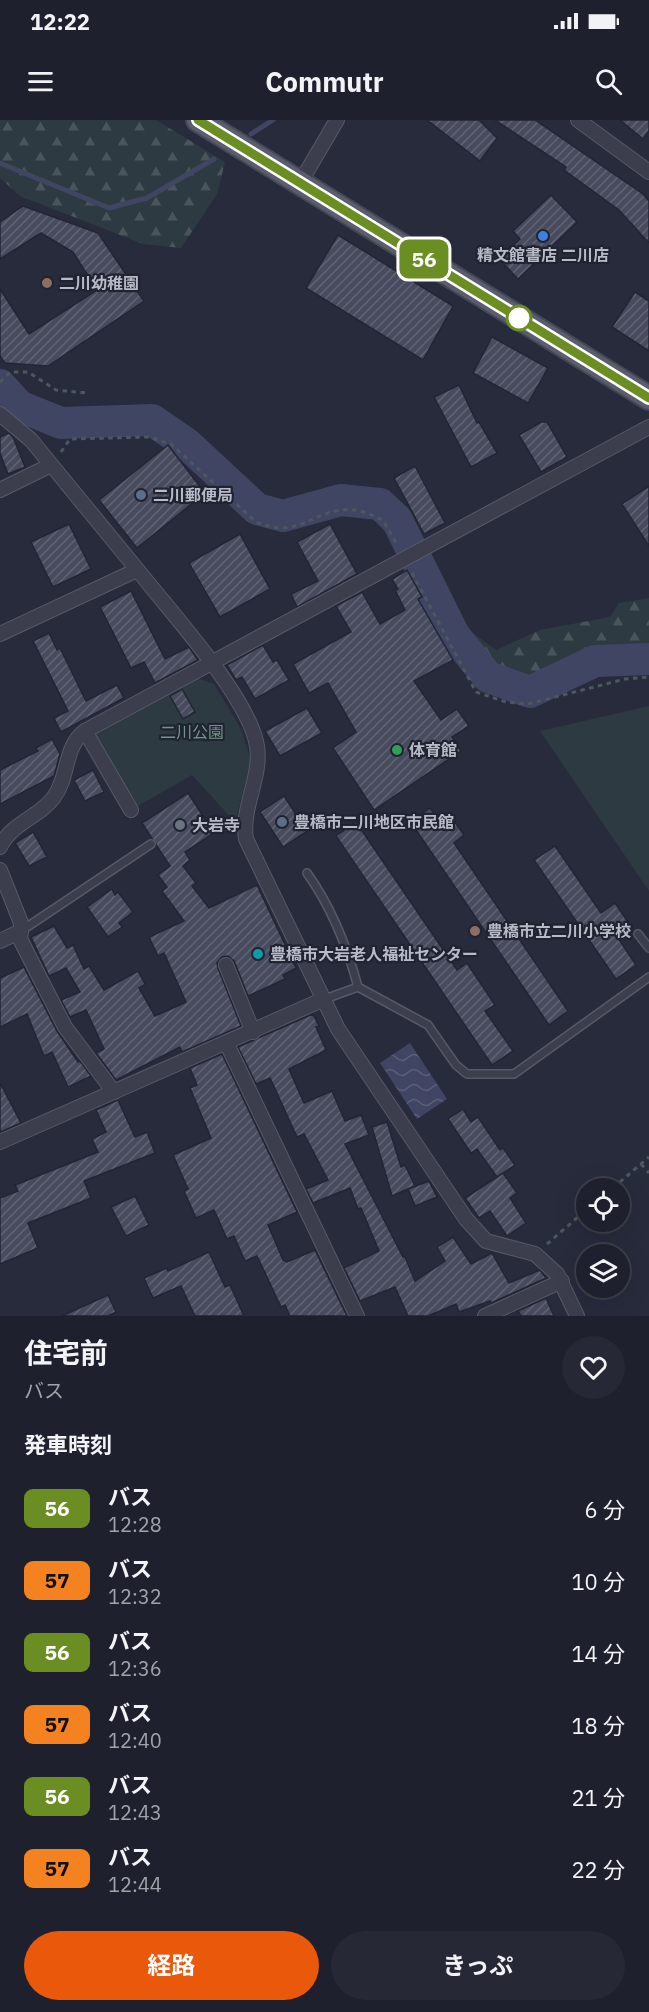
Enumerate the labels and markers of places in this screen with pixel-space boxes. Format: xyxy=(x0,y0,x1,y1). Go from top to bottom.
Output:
marker: 精文館書店 二川店 xyxy=(536,229,550,243)
place label: 精文館書店 二川店 xyxy=(477,245,609,265)
place label: 二川幼稚園 xyxy=(59,273,139,293)
marker: 二川幼稚園 xyxy=(40,276,54,290)
unlabelled marker xyxy=(506,305,532,331)
place label: 二川郵便局 xyxy=(153,485,233,505)
marker: 二川郵便局 xyxy=(134,488,148,502)
place label: 体育館 xyxy=(409,740,457,760)
marker: 体育館 xyxy=(390,743,404,757)
place label: 豊橋市二川地区市民館 xyxy=(294,812,454,832)
place label: 大岩寺 xyxy=(192,815,240,835)
marker: 豊橋市二川地区市民館 xyxy=(275,815,289,829)
marker: 大岩寺 xyxy=(173,818,187,832)
place label: 豊橋市立二川小学校 xyxy=(487,921,631,941)
marker: 豊橋市立二川小学校 xyxy=(468,924,482,938)
place label: 豊橋市大岩老人福祉センター xyxy=(270,944,478,964)
marker: 豊橋市大岩老人福祉センター xyxy=(251,947,265,961)

